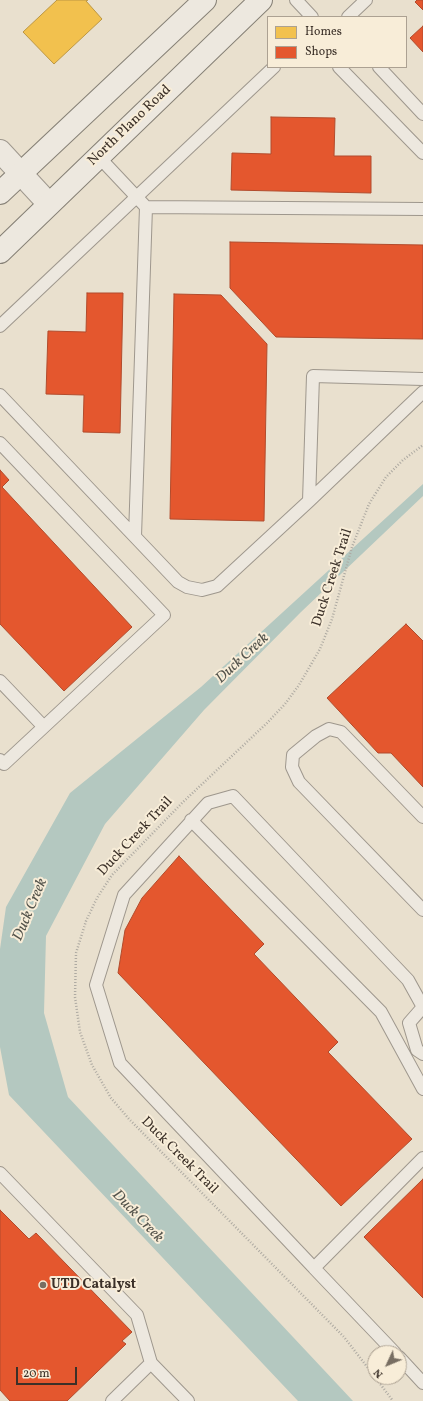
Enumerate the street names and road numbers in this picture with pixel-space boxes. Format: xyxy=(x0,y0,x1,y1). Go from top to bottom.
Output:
street label: North Plano Road xyxy=(85,82,175,170)
street label: Duck Creek Trail xyxy=(309,527,357,629)
street label: Duck Creek Trail xyxy=(95,794,177,880)
street label: Duck Creek Trail xyxy=(137,1114,221,1198)

